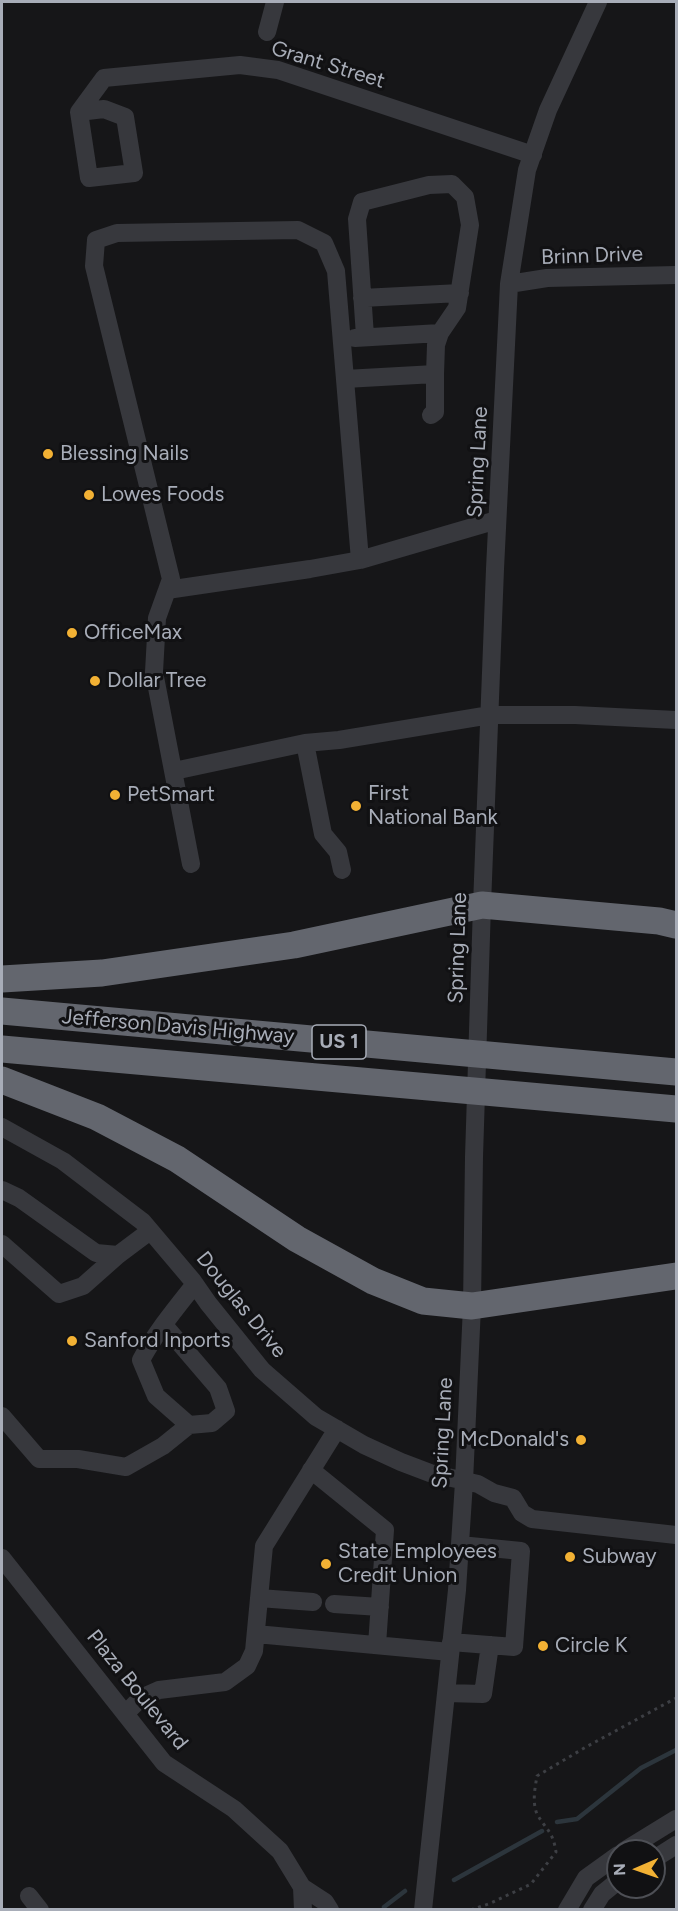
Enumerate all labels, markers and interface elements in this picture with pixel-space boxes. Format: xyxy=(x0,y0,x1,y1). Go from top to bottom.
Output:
street label: Grant Street xyxy=(268,36,388,94)
street label: Brinn Drive xyxy=(541,242,643,270)
street label: Spring Lane xyxy=(463,406,493,518)
place label: Blessing Nails xyxy=(60,441,189,467)
marker: Blessing Nails xyxy=(41,447,55,461)
place label: Lowes Foods xyxy=(101,482,224,508)
marker: Lowes Foods xyxy=(82,488,96,502)
place label: OfficeMax xyxy=(84,620,182,646)
marker: OfficeMax xyxy=(65,626,79,640)
place label: Dollar Tree xyxy=(107,668,207,694)
marker: Dollar Tree xyxy=(88,674,102,688)
place label: First National Bank xyxy=(368,781,498,831)
place label: PetSmart xyxy=(127,782,215,808)
marker: PetSmart xyxy=(108,788,122,802)
marker: First National Bank xyxy=(349,799,363,813)
street label: Spring Lane xyxy=(443,892,473,1004)
street label: Jefferson Davis Highway xyxy=(61,1004,295,1050)
road number: US 1 xyxy=(312,1025,366,1059)
street label: Douglas Drive xyxy=(190,1247,292,1363)
place label: Sanford Inports xyxy=(84,1328,231,1354)
marker: Sanford Inports xyxy=(65,1334,79,1348)
street label: Spring Lane xyxy=(428,1377,458,1489)
place label: McDonald's xyxy=(460,1427,569,1453)
marker: McDonald's xyxy=(574,1433,588,1447)
place label: State Employees Credit Union xyxy=(338,1539,497,1589)
place label: Subway xyxy=(582,1544,656,1570)
marker: Subway xyxy=(563,1550,577,1564)
marker: State Employees Credit Union xyxy=(319,1557,333,1571)
street label: Plaza Boulevard xyxy=(81,1625,193,1755)
place label: Circle K xyxy=(555,1633,628,1659)
marker: Circle K xyxy=(536,1639,550,1653)
north arrow xyxy=(606,1839,666,1899)
text: N xyxy=(610,1863,629,1876)

